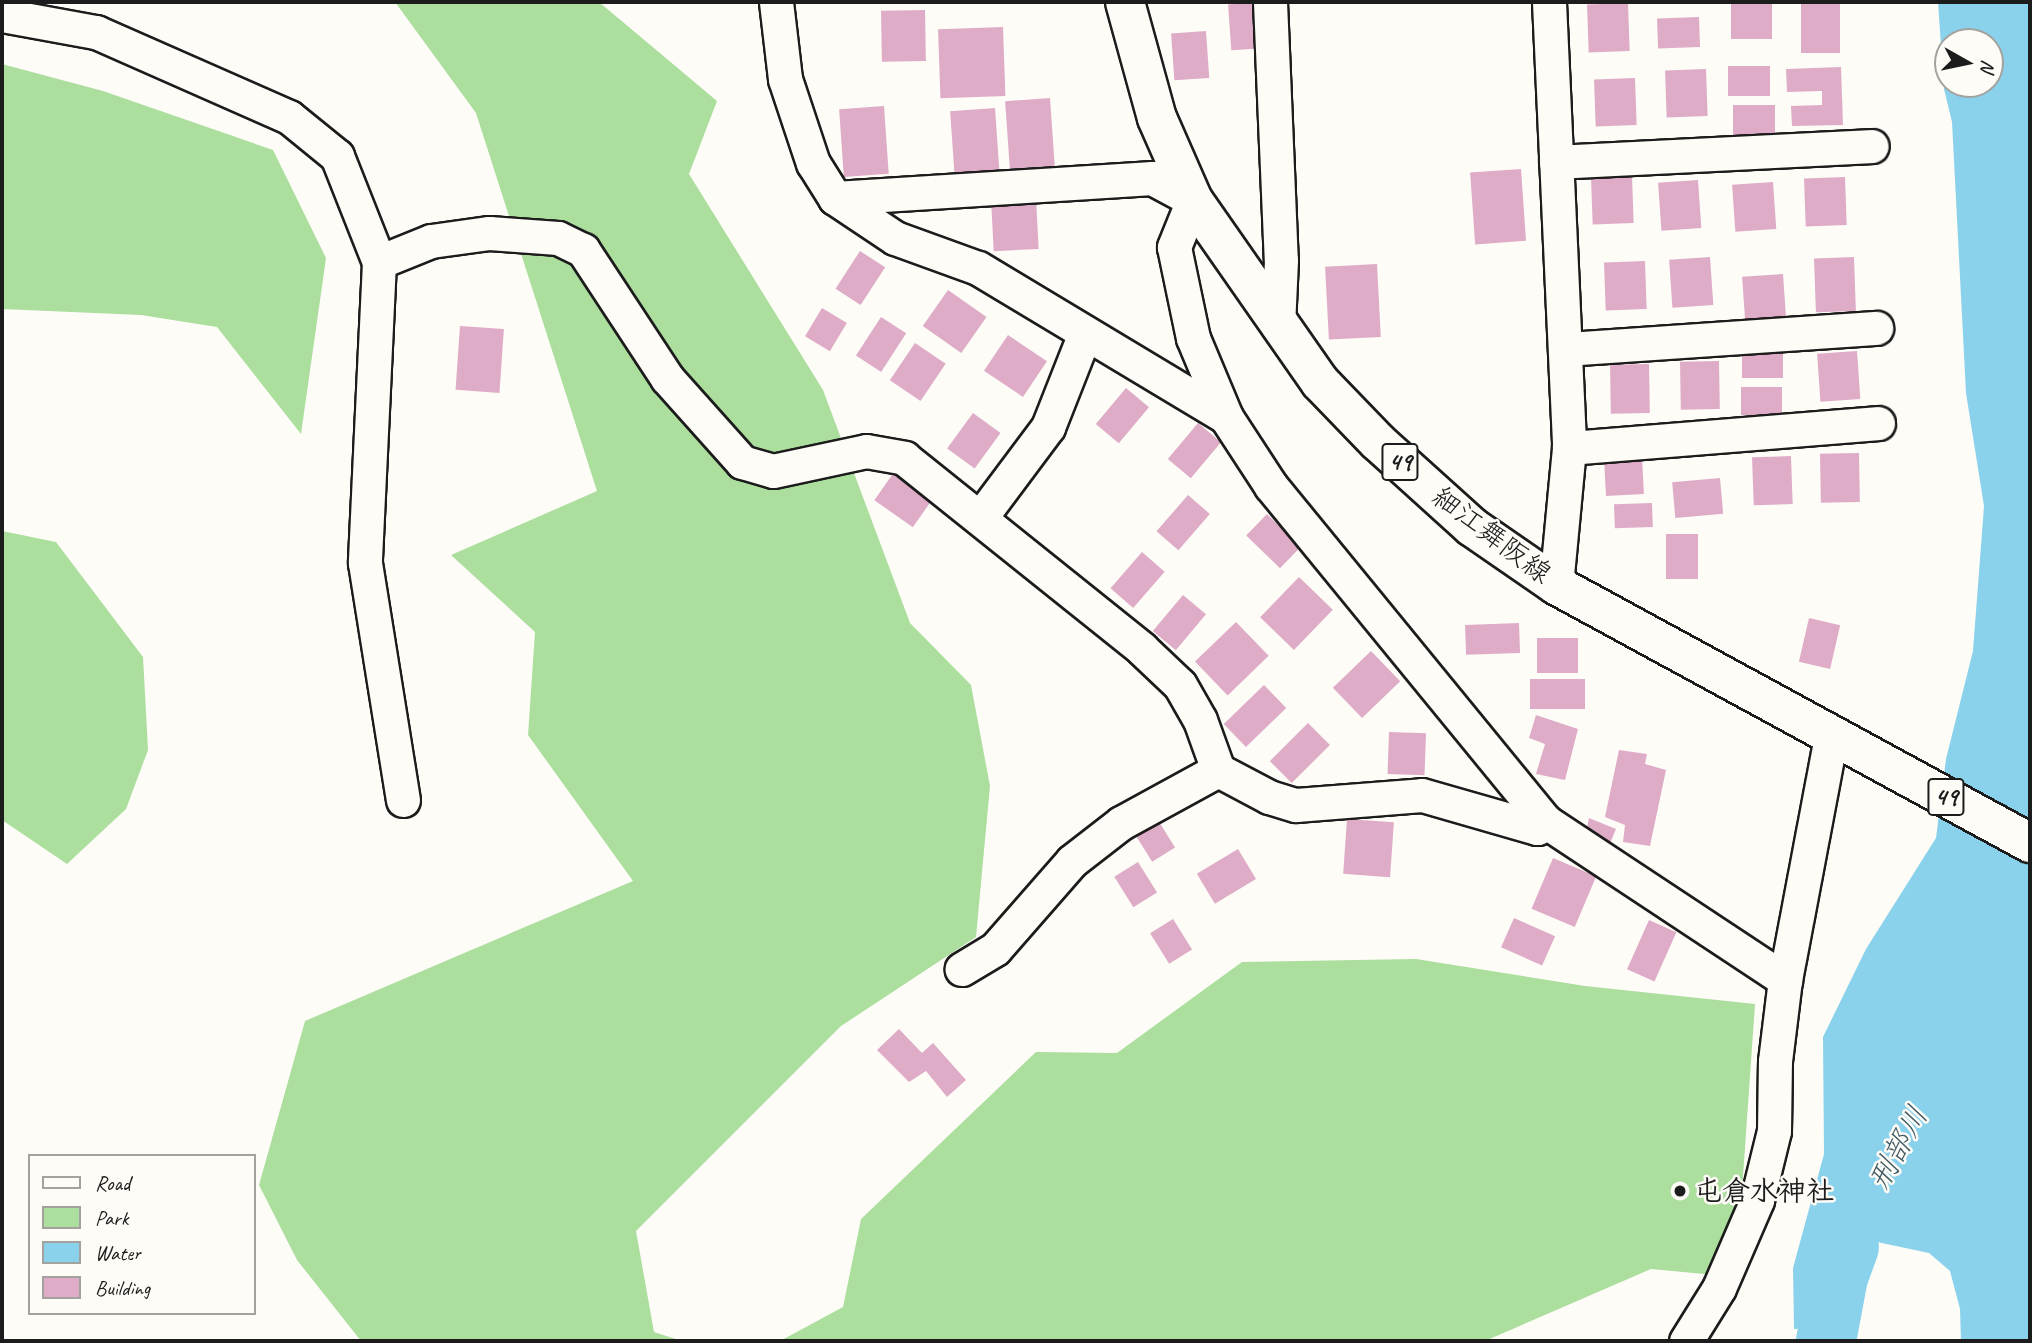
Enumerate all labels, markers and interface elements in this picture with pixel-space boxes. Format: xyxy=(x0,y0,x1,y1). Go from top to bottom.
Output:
north arrow xyxy=(1934,28,2004,98)
text: N xyxy=(1975,58,2001,74)
road number: 49 xyxy=(1381,440,1419,484)
street label: 細江舞阪線 xyxy=(1426,479,1558,591)
road number: 49 xyxy=(1927,775,1965,820)
water label: 刑部川 xyxy=(1860,1100,1936,1196)
legend xyxy=(28,1154,256,1315)
text: Road xyxy=(95,1170,130,1196)
place label: 屯倉水神社 xyxy=(1694,1174,1834,1208)
marker: 屯倉水神社 xyxy=(1672,1183,1688,1199)
text: Park xyxy=(95,1205,128,1231)
text: Water xyxy=(95,1240,141,1266)
text: Building xyxy=(95,1275,150,1301)

